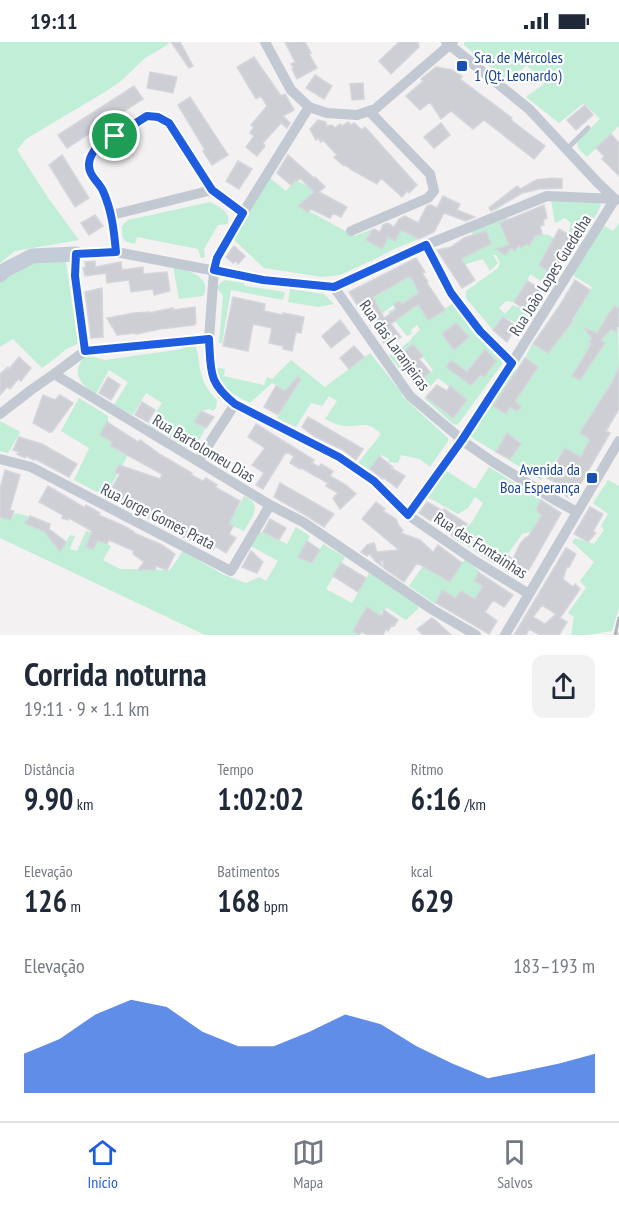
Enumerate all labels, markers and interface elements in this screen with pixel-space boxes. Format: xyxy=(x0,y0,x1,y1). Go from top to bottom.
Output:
text: 19:11 xyxy=(30,7,78,35)
place label: Sra. de Mércoles 1 (Qt. Leonardo) xyxy=(474,47,563,85)
marker: Sra. de Mércoles 1 (Qt. Leonardo) xyxy=(455,59,469,73)
pin xyxy=(89,110,140,161)
icon: arrive xyxy=(98,119,131,152)
street label: Rua João Lopes Guedelha xyxy=(505,211,595,339)
street label: Rua das Laranjeiras xyxy=(355,296,435,394)
street label: Rua Bartolomeu Dias xyxy=(149,410,259,486)
place label: Avenida da Boa Esperança xyxy=(500,459,580,497)
marker: Avenida da Boa Esperança xyxy=(585,471,599,485)
street label: Rua Jorge Gomes Prata xyxy=(98,479,218,553)
street label: Rua das Fontainhas xyxy=(431,507,531,583)
text: Corrida noturna xyxy=(24,652,207,695)
button: share xyxy=(532,655,595,718)
text: 19:11 · 9 × 1.1 km xyxy=(24,696,149,722)
text: Distância xyxy=(24,759,75,779)
text: Tempo xyxy=(217,759,254,779)
text: Ritmo xyxy=(411,759,444,779)
text: 9.90 xyxy=(24,779,73,818)
text: 1:02:02 xyxy=(217,779,304,818)
text: 6:16 xyxy=(411,779,461,818)
text: km xyxy=(73,794,93,814)
text: /km xyxy=(461,794,486,814)
text: Elevação xyxy=(24,861,73,881)
text: Batimentos xyxy=(217,861,280,881)
text: kcal xyxy=(411,861,433,881)
text: 126 xyxy=(24,881,67,920)
text: 168 xyxy=(217,881,260,920)
text: 629 xyxy=(411,881,454,920)
text: m xyxy=(67,896,81,916)
text: bpm xyxy=(260,896,288,916)
text: Elevação xyxy=(24,953,85,979)
text: 183–193 m xyxy=(513,953,595,979)
tab: Início xyxy=(86,1136,119,1192)
tab: Mapa xyxy=(292,1136,325,1192)
tab: Salvos xyxy=(497,1136,533,1192)

